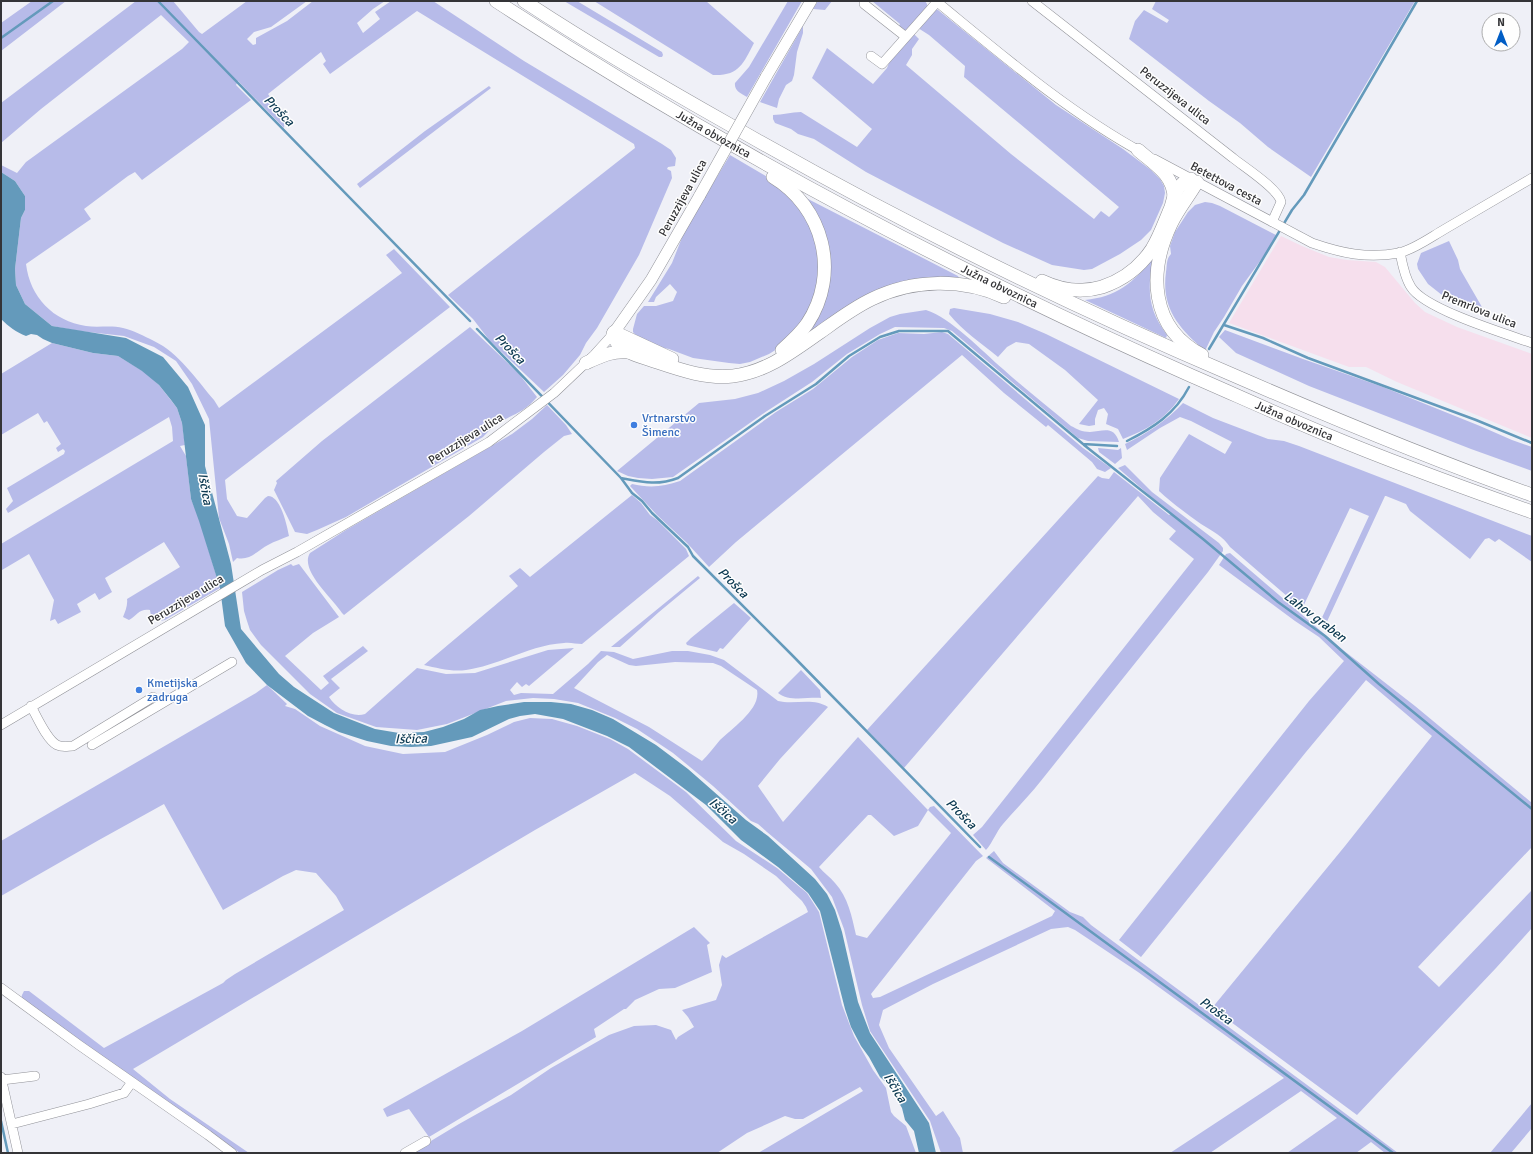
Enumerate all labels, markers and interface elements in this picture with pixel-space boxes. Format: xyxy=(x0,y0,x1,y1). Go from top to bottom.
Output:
north arrow xyxy=(1481,12,1521,52)
text: N xyxy=(1497,16,1505,29)
street label: Peruzzijeva ulica xyxy=(1137,64,1213,128)
water label: Prošca xyxy=(260,92,298,130)
street label: Južna obvoznica xyxy=(674,107,753,161)
street label: Peruzzijeva ulica xyxy=(656,157,710,239)
street label: Betettova cesta xyxy=(1188,159,1264,209)
street label: Južna obvoznica xyxy=(959,261,1040,311)
street label: Premrlova ulica xyxy=(1439,288,1519,332)
water label: Prošca xyxy=(491,330,529,368)
street label: Južna obvoznica xyxy=(1253,397,1335,444)
street label: Peruzzijeva ulica xyxy=(426,410,506,468)
place label: Vrtnarstvo Šimenc xyxy=(642,411,696,440)
marker: Vrtnarstvo Šimenc xyxy=(629,420,639,430)
water label: Iščica xyxy=(194,472,216,507)
water label: Prošca xyxy=(714,564,752,602)
street label: Peruzzijeva ulica xyxy=(145,571,227,629)
water label: Lahov graben xyxy=(1280,588,1350,646)
place label: Kmetijska zadruga xyxy=(147,676,198,705)
marker: Kmetijska zadruga xyxy=(134,685,144,695)
water label: Iščica xyxy=(395,731,428,747)
water label: Iščica xyxy=(706,794,741,828)
water label: Prošca xyxy=(942,795,980,833)
water label: Prošca xyxy=(1196,994,1236,1029)
water label: Iščica xyxy=(880,1070,910,1106)

